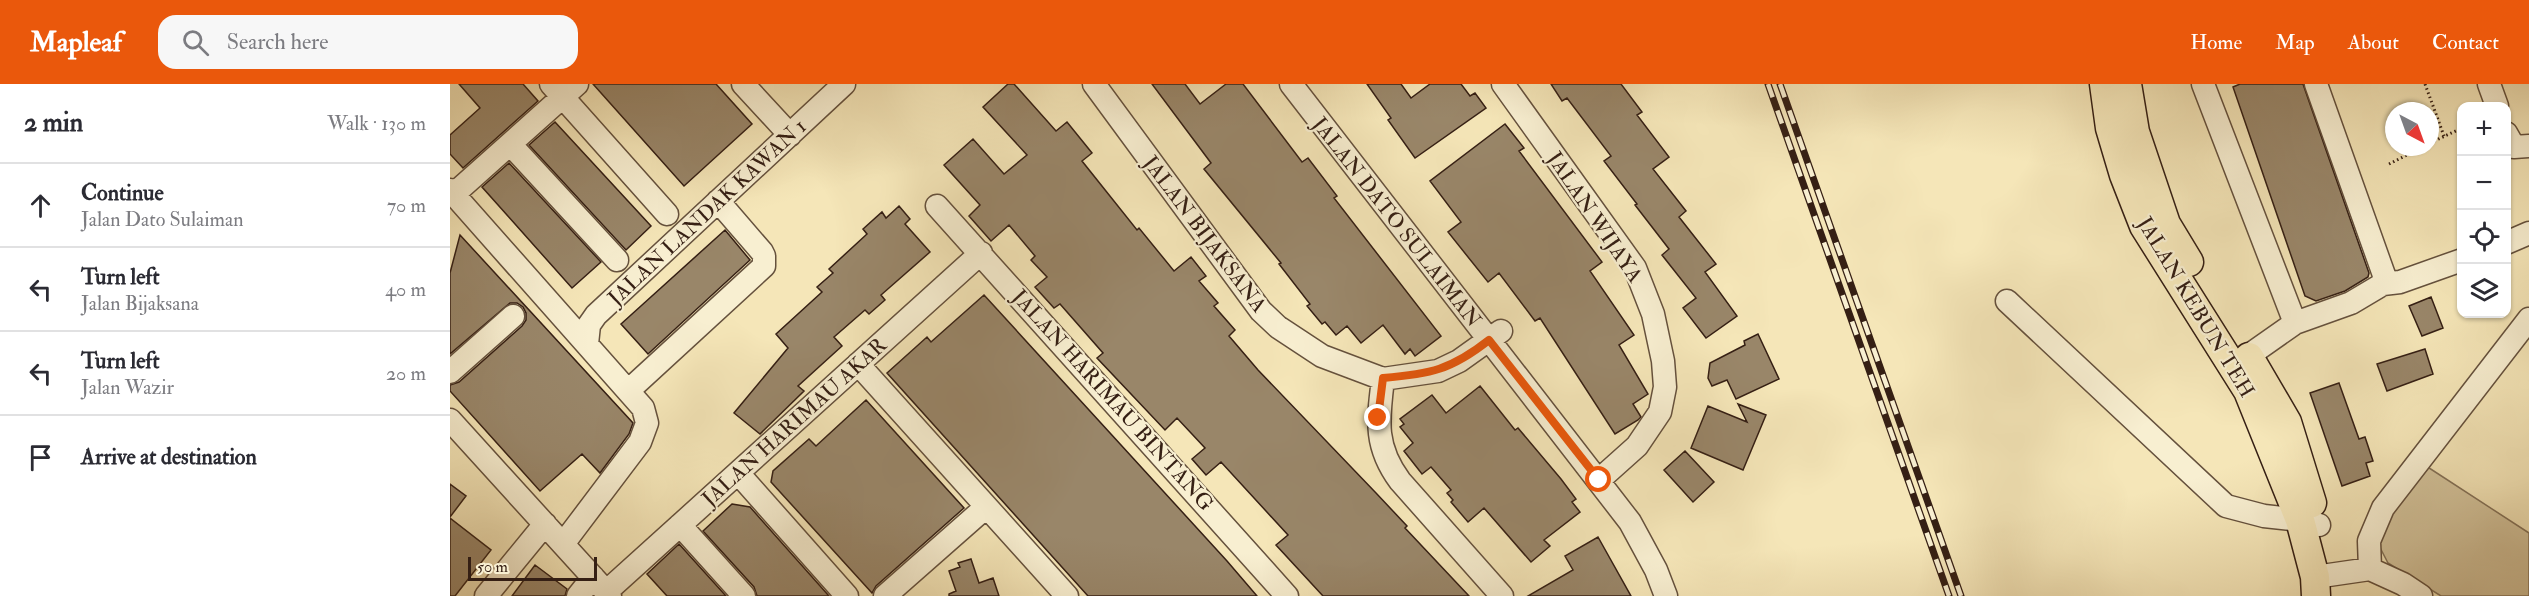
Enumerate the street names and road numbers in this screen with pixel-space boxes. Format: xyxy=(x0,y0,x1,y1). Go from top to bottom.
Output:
street label: JALAN DATO SULAIMAN xyxy=(1305,111,1487,333)
street label: JALAN LANDAK KAWAN 1 xyxy=(602,113,812,312)
street label: JALAN WIJAYA xyxy=(1540,146,1648,288)
street label: JALAN BIJAKSANA xyxy=(1136,150,1272,318)
street label: JALAN KEBUN TEH xyxy=(2130,211,2260,403)
street label: JALAN HARIMAU BINTANG xyxy=(1005,283,1219,517)
street label: JALAN HARIMAU AKAR xyxy=(696,332,893,513)

